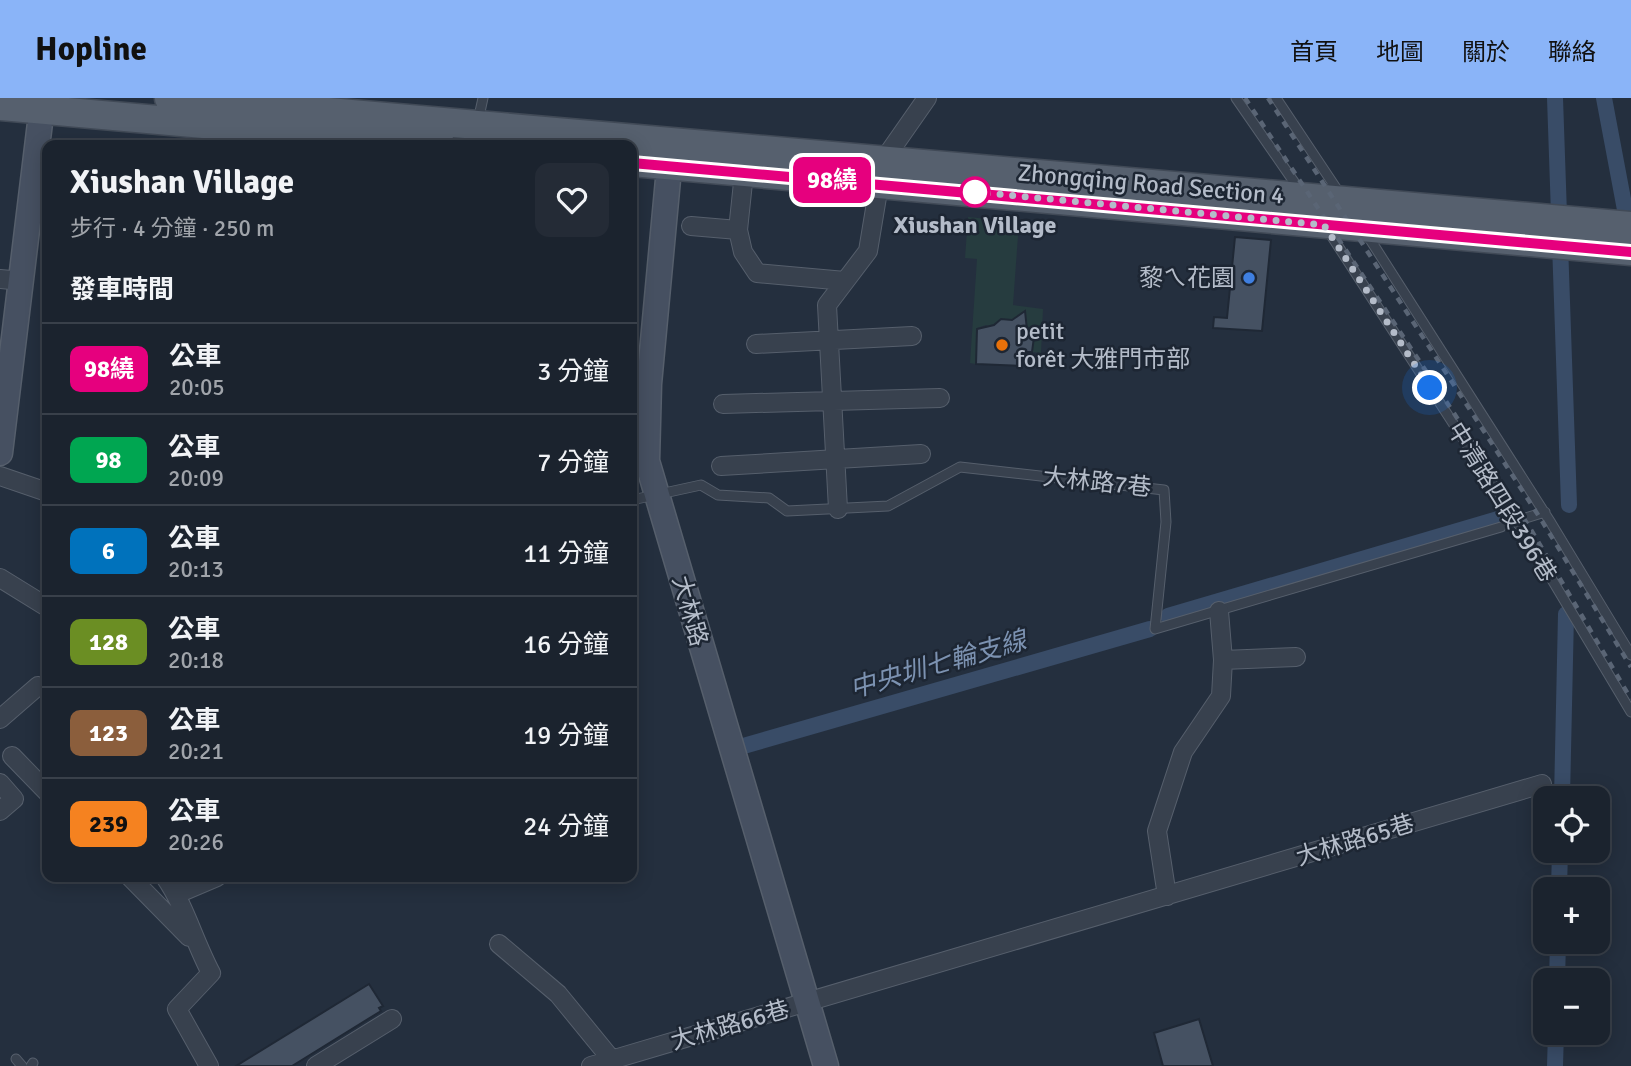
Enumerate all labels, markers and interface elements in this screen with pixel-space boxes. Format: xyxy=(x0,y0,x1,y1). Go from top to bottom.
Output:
text: Hopline xyxy=(35,29,147,70)
text: 首頁 xyxy=(1290,37,1338,67)
text: 地圖 xyxy=(1376,37,1424,67)
text: 關於 xyxy=(1462,37,1510,67)
text: 聯絡 xyxy=(1548,37,1596,67)
line badge: 98繞 xyxy=(792,157,872,203)
street label: Zhongqing Road Section 4 xyxy=(1017,157,1285,211)
text: Xiushan Village xyxy=(70,162,294,203)
button: heart xyxy=(535,163,609,237)
text: 98繞 xyxy=(807,165,857,195)
marker: Xiushan Village xyxy=(960,177,990,207)
place label: Xiushan Village xyxy=(893,210,1057,240)
text: 步行 · 4 分鐘 · 250 m xyxy=(70,214,274,243)
place label: 黎ㄟ花園 xyxy=(1139,263,1235,293)
marker: 黎ㄟ花園 xyxy=(1241,270,1257,286)
text: 發車時間 xyxy=(70,274,174,306)
place label: petit forêt 大雅門市部 xyxy=(1016,316,1190,374)
marker: petit forêt 大雅門市部 xyxy=(994,337,1010,353)
text: 公車 xyxy=(169,341,221,373)
text: 98繞 xyxy=(84,354,134,384)
text: 3 分鐘 xyxy=(537,356,609,388)
your location xyxy=(1412,370,1447,405)
text: 20:05 xyxy=(169,373,225,402)
street label: 中清路四段396巷 xyxy=(1441,417,1563,587)
text: 公車 xyxy=(168,432,220,464)
text: 98 xyxy=(96,445,121,475)
text: 7 分鐘 xyxy=(537,447,609,479)
street label: 大林路7巷 xyxy=(1041,461,1153,503)
text: 20:09 xyxy=(168,464,224,493)
text: 公車 xyxy=(168,523,220,555)
text: 6 xyxy=(102,536,115,566)
text: 11 分鐘 xyxy=(523,538,609,570)
text: 20:13 xyxy=(168,555,224,584)
street label: 大林路 xyxy=(666,572,714,650)
text: 公車 xyxy=(168,614,220,646)
water label: 中央圳七輪支線 xyxy=(846,624,1033,705)
text: 128 xyxy=(89,627,128,657)
text: 16 分鐘 xyxy=(523,629,609,661)
text: 20:18 xyxy=(168,646,224,675)
text: 公車 xyxy=(168,705,220,737)
text: 123 xyxy=(89,718,128,748)
text: 19 分鐘 xyxy=(523,720,609,752)
text: 20:21 xyxy=(168,737,224,766)
map controls xyxy=(1533,786,1610,1045)
button: locate xyxy=(1533,786,1610,863)
text: 公車 xyxy=(168,796,220,828)
street label: 大林路65巷 xyxy=(1292,808,1418,872)
text: 239 xyxy=(89,809,128,839)
text: 24 分鐘 xyxy=(523,811,609,843)
text: 20:26 xyxy=(168,828,224,857)
button: + xyxy=(1533,877,1610,954)
button: − xyxy=(1533,968,1610,1045)
street label: 大林路66巷 xyxy=(667,994,793,1056)

